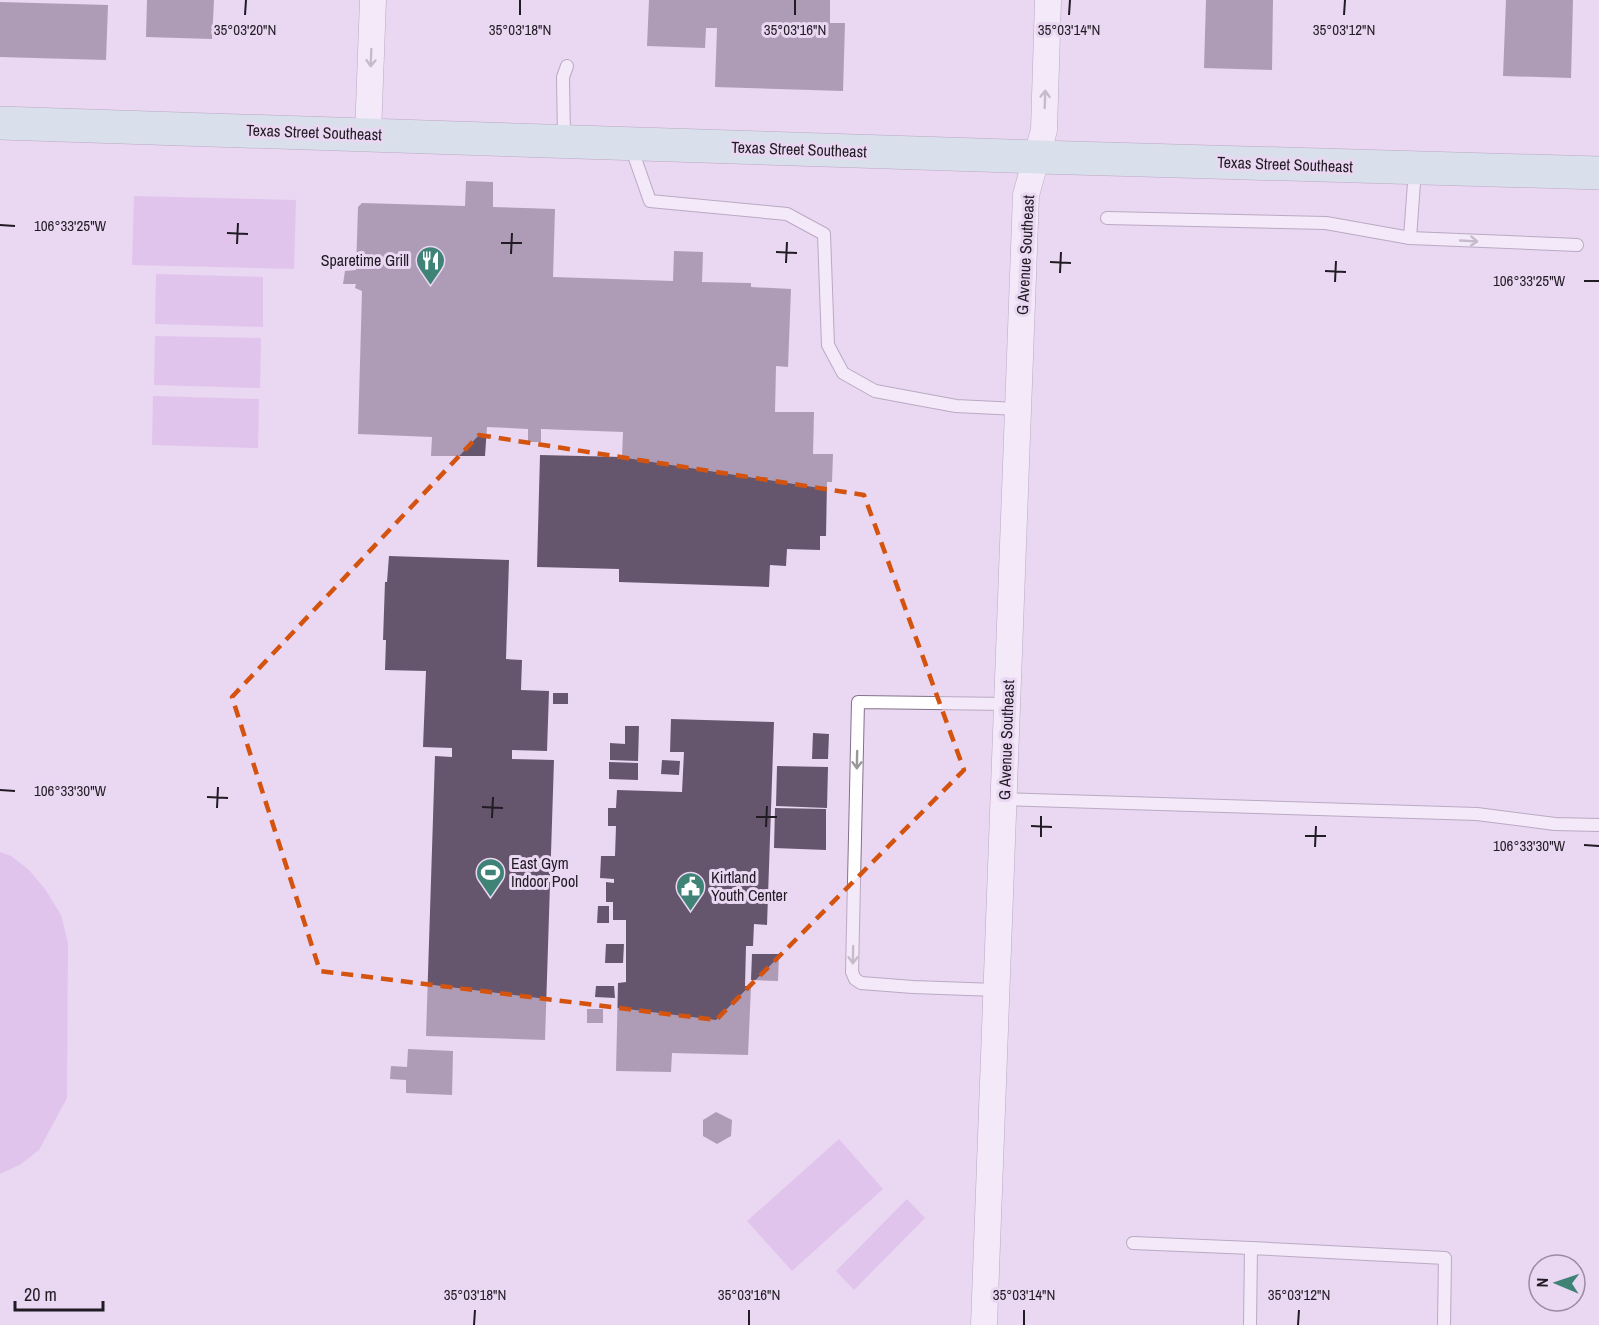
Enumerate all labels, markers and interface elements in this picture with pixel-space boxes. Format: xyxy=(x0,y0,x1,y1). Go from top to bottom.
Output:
text: 35°03'20"N xyxy=(214,19,276,40)
text: 35°03'18"N xyxy=(489,19,551,40)
text: 35°03'16"N xyxy=(764,19,826,40)
text: 35°03'14"N xyxy=(1038,19,1100,40)
text: 35°03'12"N xyxy=(1313,19,1375,40)
one-way arrow xyxy=(365,48,377,68)
one-way arrow xyxy=(1039,90,1051,110)
street label: Texas Street Southeast xyxy=(246,119,383,145)
street label: Texas Street Southeast xyxy=(731,136,868,162)
street label: Texas Street Southeast xyxy=(1217,151,1354,177)
street label: G Avenue Southeast xyxy=(1011,194,1039,316)
text: 106°33'25"W xyxy=(34,215,106,236)
one-way arrow xyxy=(1458,236,1478,247)
restaurant icon: Sparetime Grill xyxy=(414,244,446,286)
place label: Sparetime Grill xyxy=(321,249,409,271)
text: 106°33'25"W xyxy=(1493,270,1565,291)
street label: G Avenue Southeast xyxy=(993,679,1019,800)
one-way arrow xyxy=(851,750,863,770)
text: 106°33'30"W xyxy=(34,780,106,801)
text: 106°33'30"W xyxy=(1493,835,1565,856)
place label: East Gym Indoor Pool xyxy=(511,852,578,892)
sports icon: East Gym Indoor Pool xyxy=(474,856,506,898)
place label: Kirtland Youth Center xyxy=(711,866,788,906)
public building icon: Kirtland Youth Center xyxy=(674,870,706,912)
one-way arrow xyxy=(847,945,859,965)
north arrow xyxy=(1527,1253,1587,1313)
scale bar xyxy=(15,1274,104,1312)
text: N xyxy=(1531,1277,1553,1288)
text: 20 m xyxy=(24,1282,57,1307)
text: 35°03'18"N xyxy=(444,1284,506,1305)
text: 35°03'16"N xyxy=(718,1284,780,1305)
text: 35°03'14"N xyxy=(993,1284,1055,1305)
text: 35°03'12"N xyxy=(1268,1284,1330,1305)

